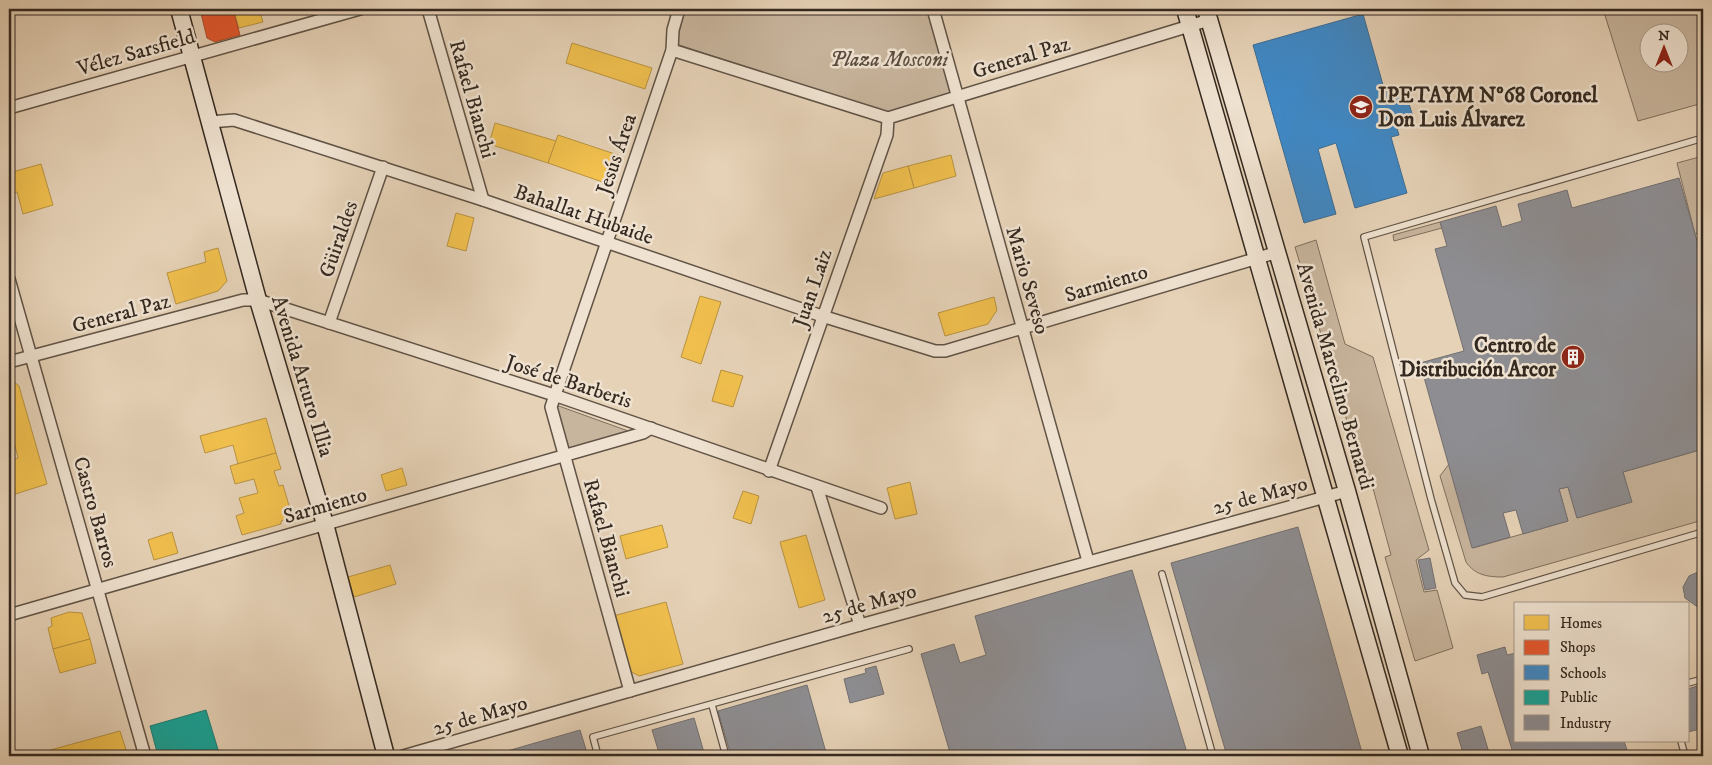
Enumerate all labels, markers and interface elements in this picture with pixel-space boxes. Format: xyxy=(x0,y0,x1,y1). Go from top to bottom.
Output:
north arrow xyxy=(1640,22,1690,72)
street label: Vélez Sarsfield xyxy=(73,24,199,82)
text: N xyxy=(1658,27,1670,45)
street label: General Paz xyxy=(969,31,1073,85)
street label: Rafael Bianchi xyxy=(443,37,501,161)
park label: Plaza Mosconi xyxy=(830,47,950,73)
place label: IPETAYM Nº68 Coronel Don Luis Álvarez xyxy=(1378,83,1598,133)
school or university icon: IPETAYM Nº68 Coronel Don Luis Álvarez xyxy=(1348,94,1374,120)
street label: Jesús Área xyxy=(588,110,643,200)
street label: Bahallat Hubaide xyxy=(511,179,657,251)
street label: Güiraldes xyxy=(314,198,364,281)
street label: Mario Seveso xyxy=(999,223,1055,337)
street label: Juan Laiz xyxy=(787,246,838,333)
street label: Sarmiento xyxy=(1062,259,1151,309)
street label: Avenida Marcelino Bernardi xyxy=(1290,260,1380,493)
street label: General Paz xyxy=(69,288,173,340)
street label: Avenida Arturo Illia xyxy=(265,292,339,460)
place label: Centro de Distribución Arcor xyxy=(1400,333,1557,383)
building icon: Centro de Distribución Arcor xyxy=(1560,344,1586,370)
street label: José de Barberis xyxy=(501,349,635,415)
street label: Castro Barros xyxy=(67,454,123,571)
street label: 25 de Mayo xyxy=(1210,471,1310,521)
street label: Rafael Bianchi xyxy=(577,476,635,600)
street label: Sarmiento xyxy=(281,482,370,530)
street label: 25 de Mayo xyxy=(819,578,919,630)
legend xyxy=(1514,602,1690,742)
text: Homes xyxy=(1560,614,1602,633)
text: Shops xyxy=(1560,638,1596,657)
text: Schools xyxy=(1560,664,1606,683)
text: Public xyxy=(1560,688,1598,707)
street label: 25 de Mayo xyxy=(430,690,530,742)
text: Industry xyxy=(1560,714,1612,733)

